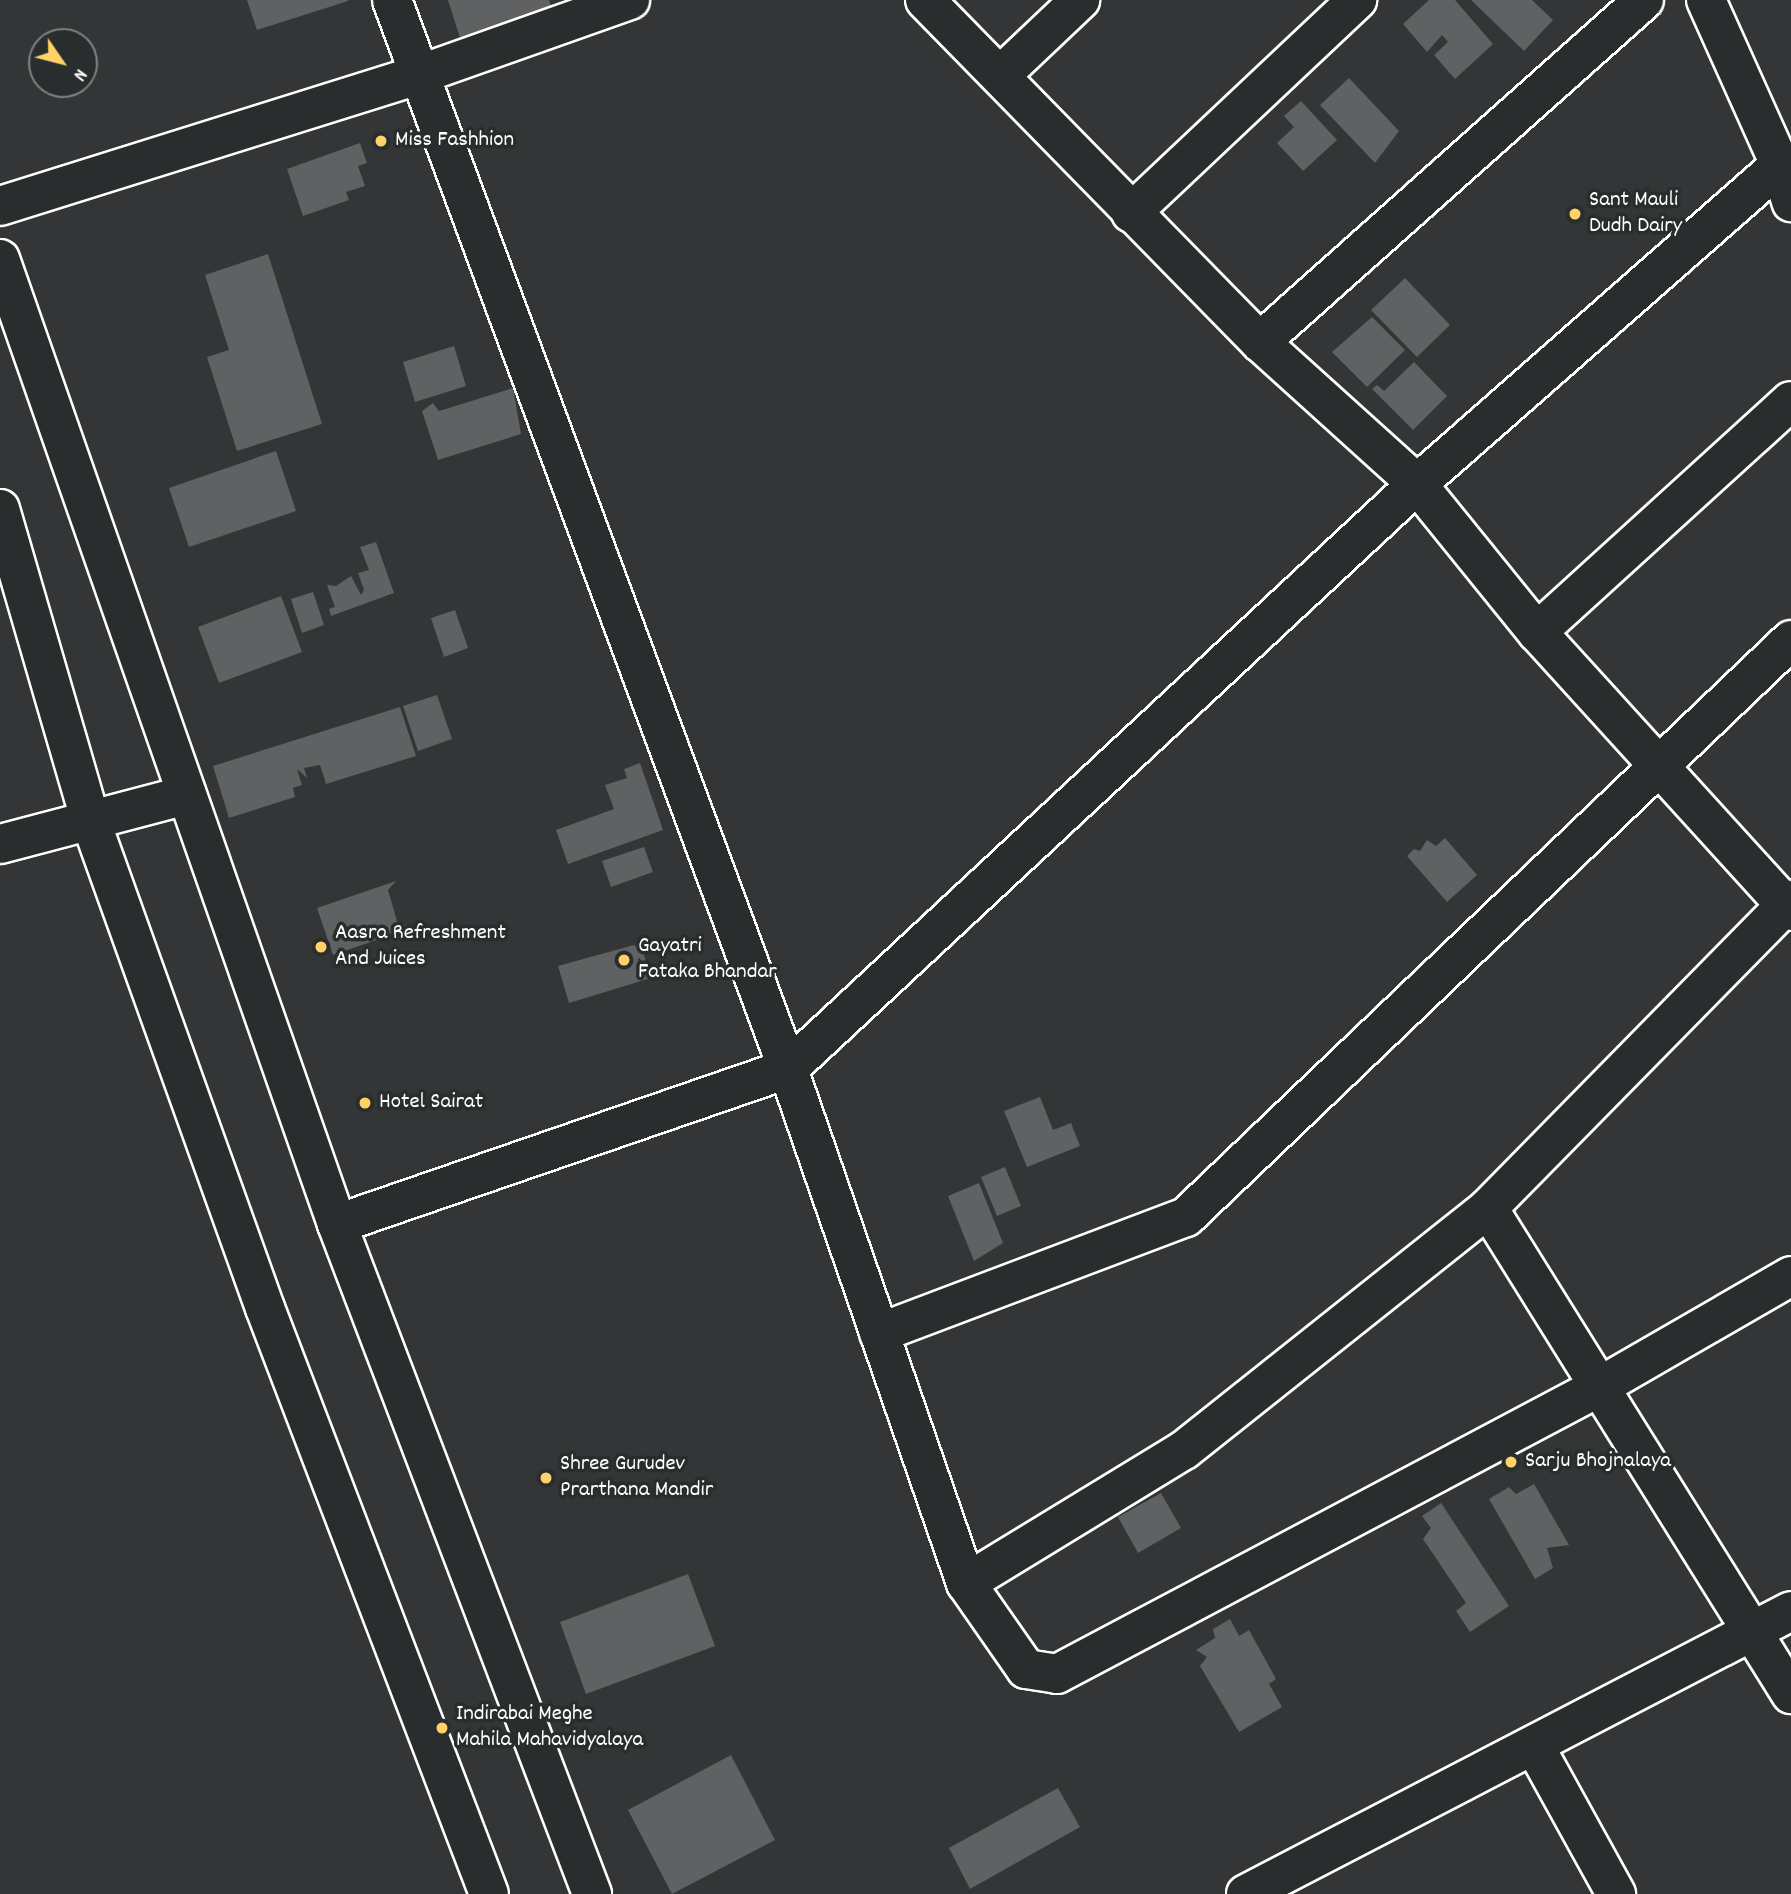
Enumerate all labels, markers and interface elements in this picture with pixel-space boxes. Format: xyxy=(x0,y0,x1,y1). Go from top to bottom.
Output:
north arrow xyxy=(28,28,98,98)
text: N xyxy=(65,63,93,86)
place label: Miss Fashhion xyxy=(395,127,514,155)
marker: Miss Fashhion xyxy=(373,133,389,149)
place label: Sant Mauli Dudh Dairy xyxy=(1589,187,1682,241)
marker: Sant Mauli Dudh Dairy xyxy=(1567,206,1583,222)
place label: Aasra Refreshment And Juices xyxy=(335,920,506,974)
place label: Gayatri Fataka Bhandar xyxy=(638,933,777,987)
marker: Aasra Refreshment And Juices xyxy=(313,939,329,955)
marker: Gayatri Fataka Bhandar xyxy=(616,952,632,968)
place label: Hotel Sairat xyxy=(379,1089,483,1117)
marker: Hotel Sairat xyxy=(357,1095,373,1111)
place label: Sarju Bhojnalaya xyxy=(1525,1448,1671,1476)
place label: Shree Gurudev Prarthana Mandir xyxy=(560,1451,713,1505)
marker: Sarju Bhojnalaya xyxy=(1503,1454,1519,1470)
marker: Shree Gurudev Prarthana Mandir xyxy=(538,1470,554,1486)
place label: Indirabai Meghe Mahila Mahavidyalaya xyxy=(456,1701,643,1755)
marker: Indirabai Meghe Mahila Mahavidyalaya xyxy=(434,1720,450,1736)

